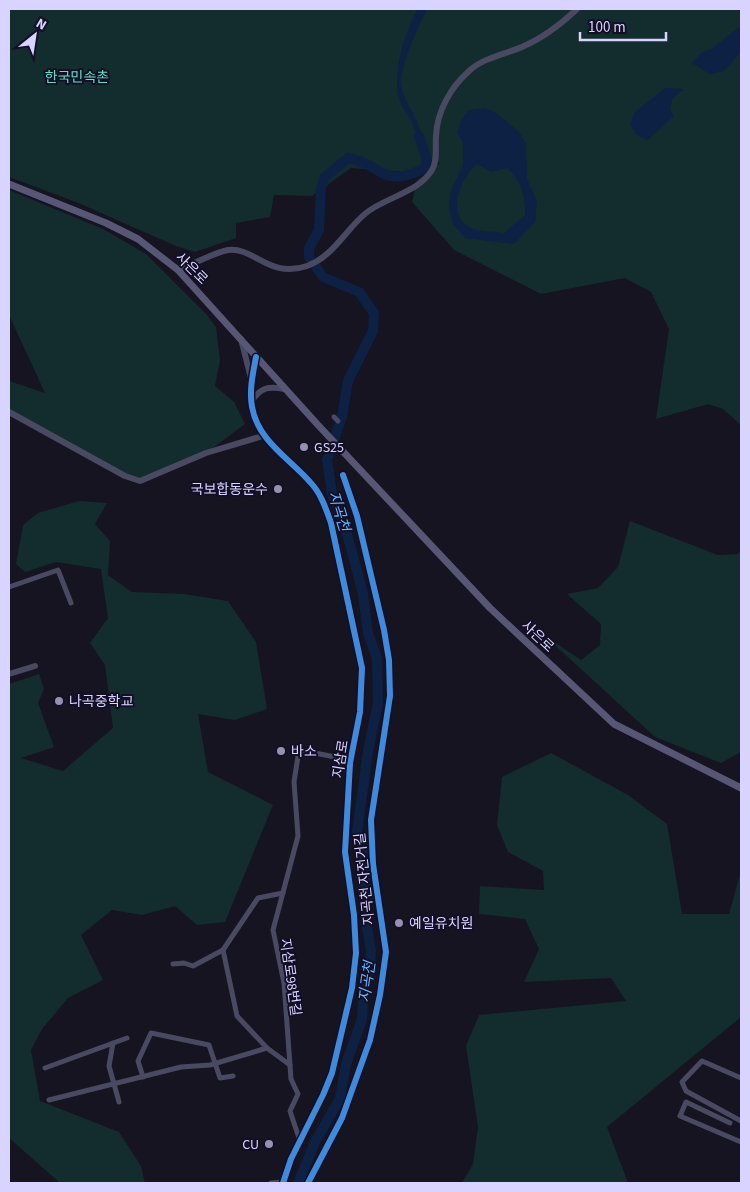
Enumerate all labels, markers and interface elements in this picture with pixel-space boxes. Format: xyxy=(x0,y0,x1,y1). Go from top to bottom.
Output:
north arrow xyxy=(10,10,60,60)
scale bar xyxy=(580,10,666,42)
text: N xyxy=(32,14,50,36)
text: 100 m xyxy=(588,17,626,38)
park label: 한국민속촌 xyxy=(45,68,109,88)
street label: 사은로 xyxy=(171,248,212,290)
place label: GS25 xyxy=(314,438,344,458)
marker: GS25 xyxy=(298,441,310,453)
place label: 국보합동운수 xyxy=(191,480,268,500)
marker: 국보합동운수 xyxy=(272,483,284,495)
water label: 지곡천 xyxy=(322,488,355,536)
street label: 사은로 xyxy=(516,616,558,657)
place label: 나곡중학교 xyxy=(69,692,134,712)
marker: 나곡중학교 xyxy=(53,695,65,707)
street label: 지삼로 xyxy=(328,738,354,780)
place label: 바소 xyxy=(291,742,317,762)
marker: 바소 xyxy=(275,745,287,757)
street label: 지곡천 자전거길 xyxy=(350,832,380,926)
place label: 예일유치원 xyxy=(409,914,473,934)
marker: 예일유치원 xyxy=(393,917,405,929)
street label: 지삼로98번길 xyxy=(275,937,305,1017)
water label: 지곡천 xyxy=(354,958,381,1004)
place label: CU xyxy=(242,1135,259,1155)
marker: CU xyxy=(263,1138,275,1150)

